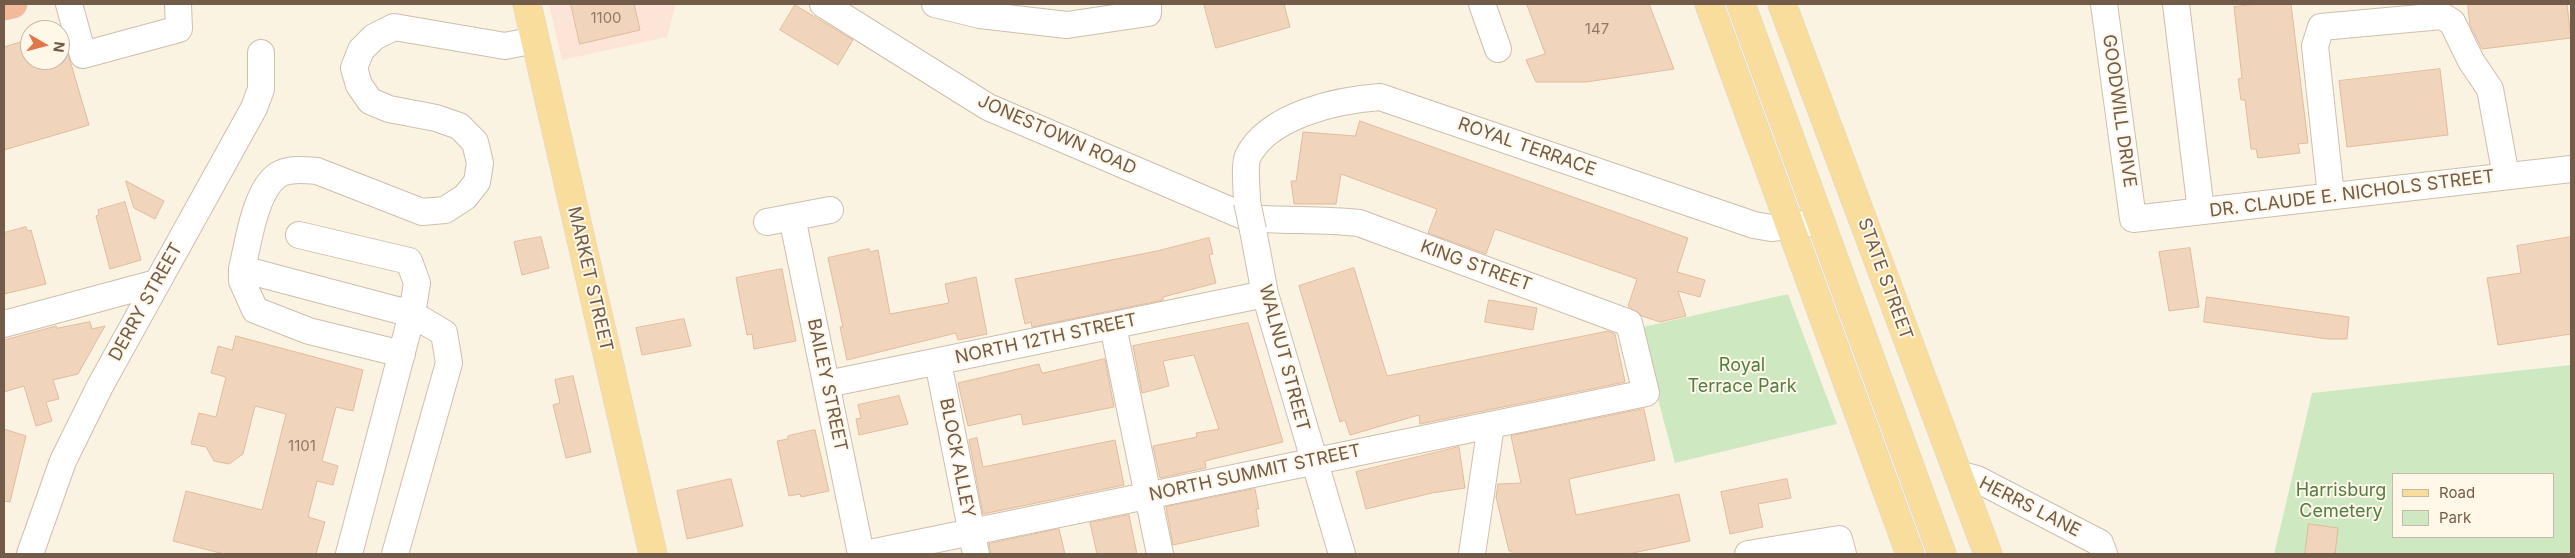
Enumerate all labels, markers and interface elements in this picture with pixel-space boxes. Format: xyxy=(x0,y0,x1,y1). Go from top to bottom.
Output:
house number: 1100 xyxy=(590,9,622,27)
north arrow xyxy=(20,20,70,70)
house number: 147 xyxy=(1585,20,1609,38)
street label: GOODWILL DRIVE xyxy=(2098,33,2140,189)
text: N xyxy=(50,41,69,53)
street label: JONESTOWN ROAD xyxy=(974,90,1140,180)
street label: ROYAL TERRACE xyxy=(1455,113,1599,181)
street label: DR. CLAUDE E. NICHOLS STREET xyxy=(2208,166,2496,222)
street label: MARKET STREET xyxy=(563,205,617,353)
street label: STATE STREET xyxy=(1853,215,1917,343)
street label: KING STREET xyxy=(1417,236,1535,296)
street label: DERRY STREET xyxy=(105,239,187,365)
street label: WALNUT STREET xyxy=(1254,282,1314,434)
street label: NORTH 12TH STREET xyxy=(953,309,1139,369)
street label: BAILEY STREET xyxy=(802,317,852,453)
park label: Royal Terrace Park xyxy=(1687,355,1797,398)
street label: BLOCK ALLEY xyxy=(935,396,979,520)
house number: 1101 xyxy=(288,437,316,455)
street label: NORTH SUMMIT STREET xyxy=(1147,440,1363,506)
street label: HERRS LANE xyxy=(1976,472,2084,542)
legend xyxy=(2392,473,2555,538)
park label: Harrisburg Cemetery xyxy=(2296,480,2386,522)
text: Road xyxy=(2439,483,2475,502)
text: Park xyxy=(2439,508,2471,527)

